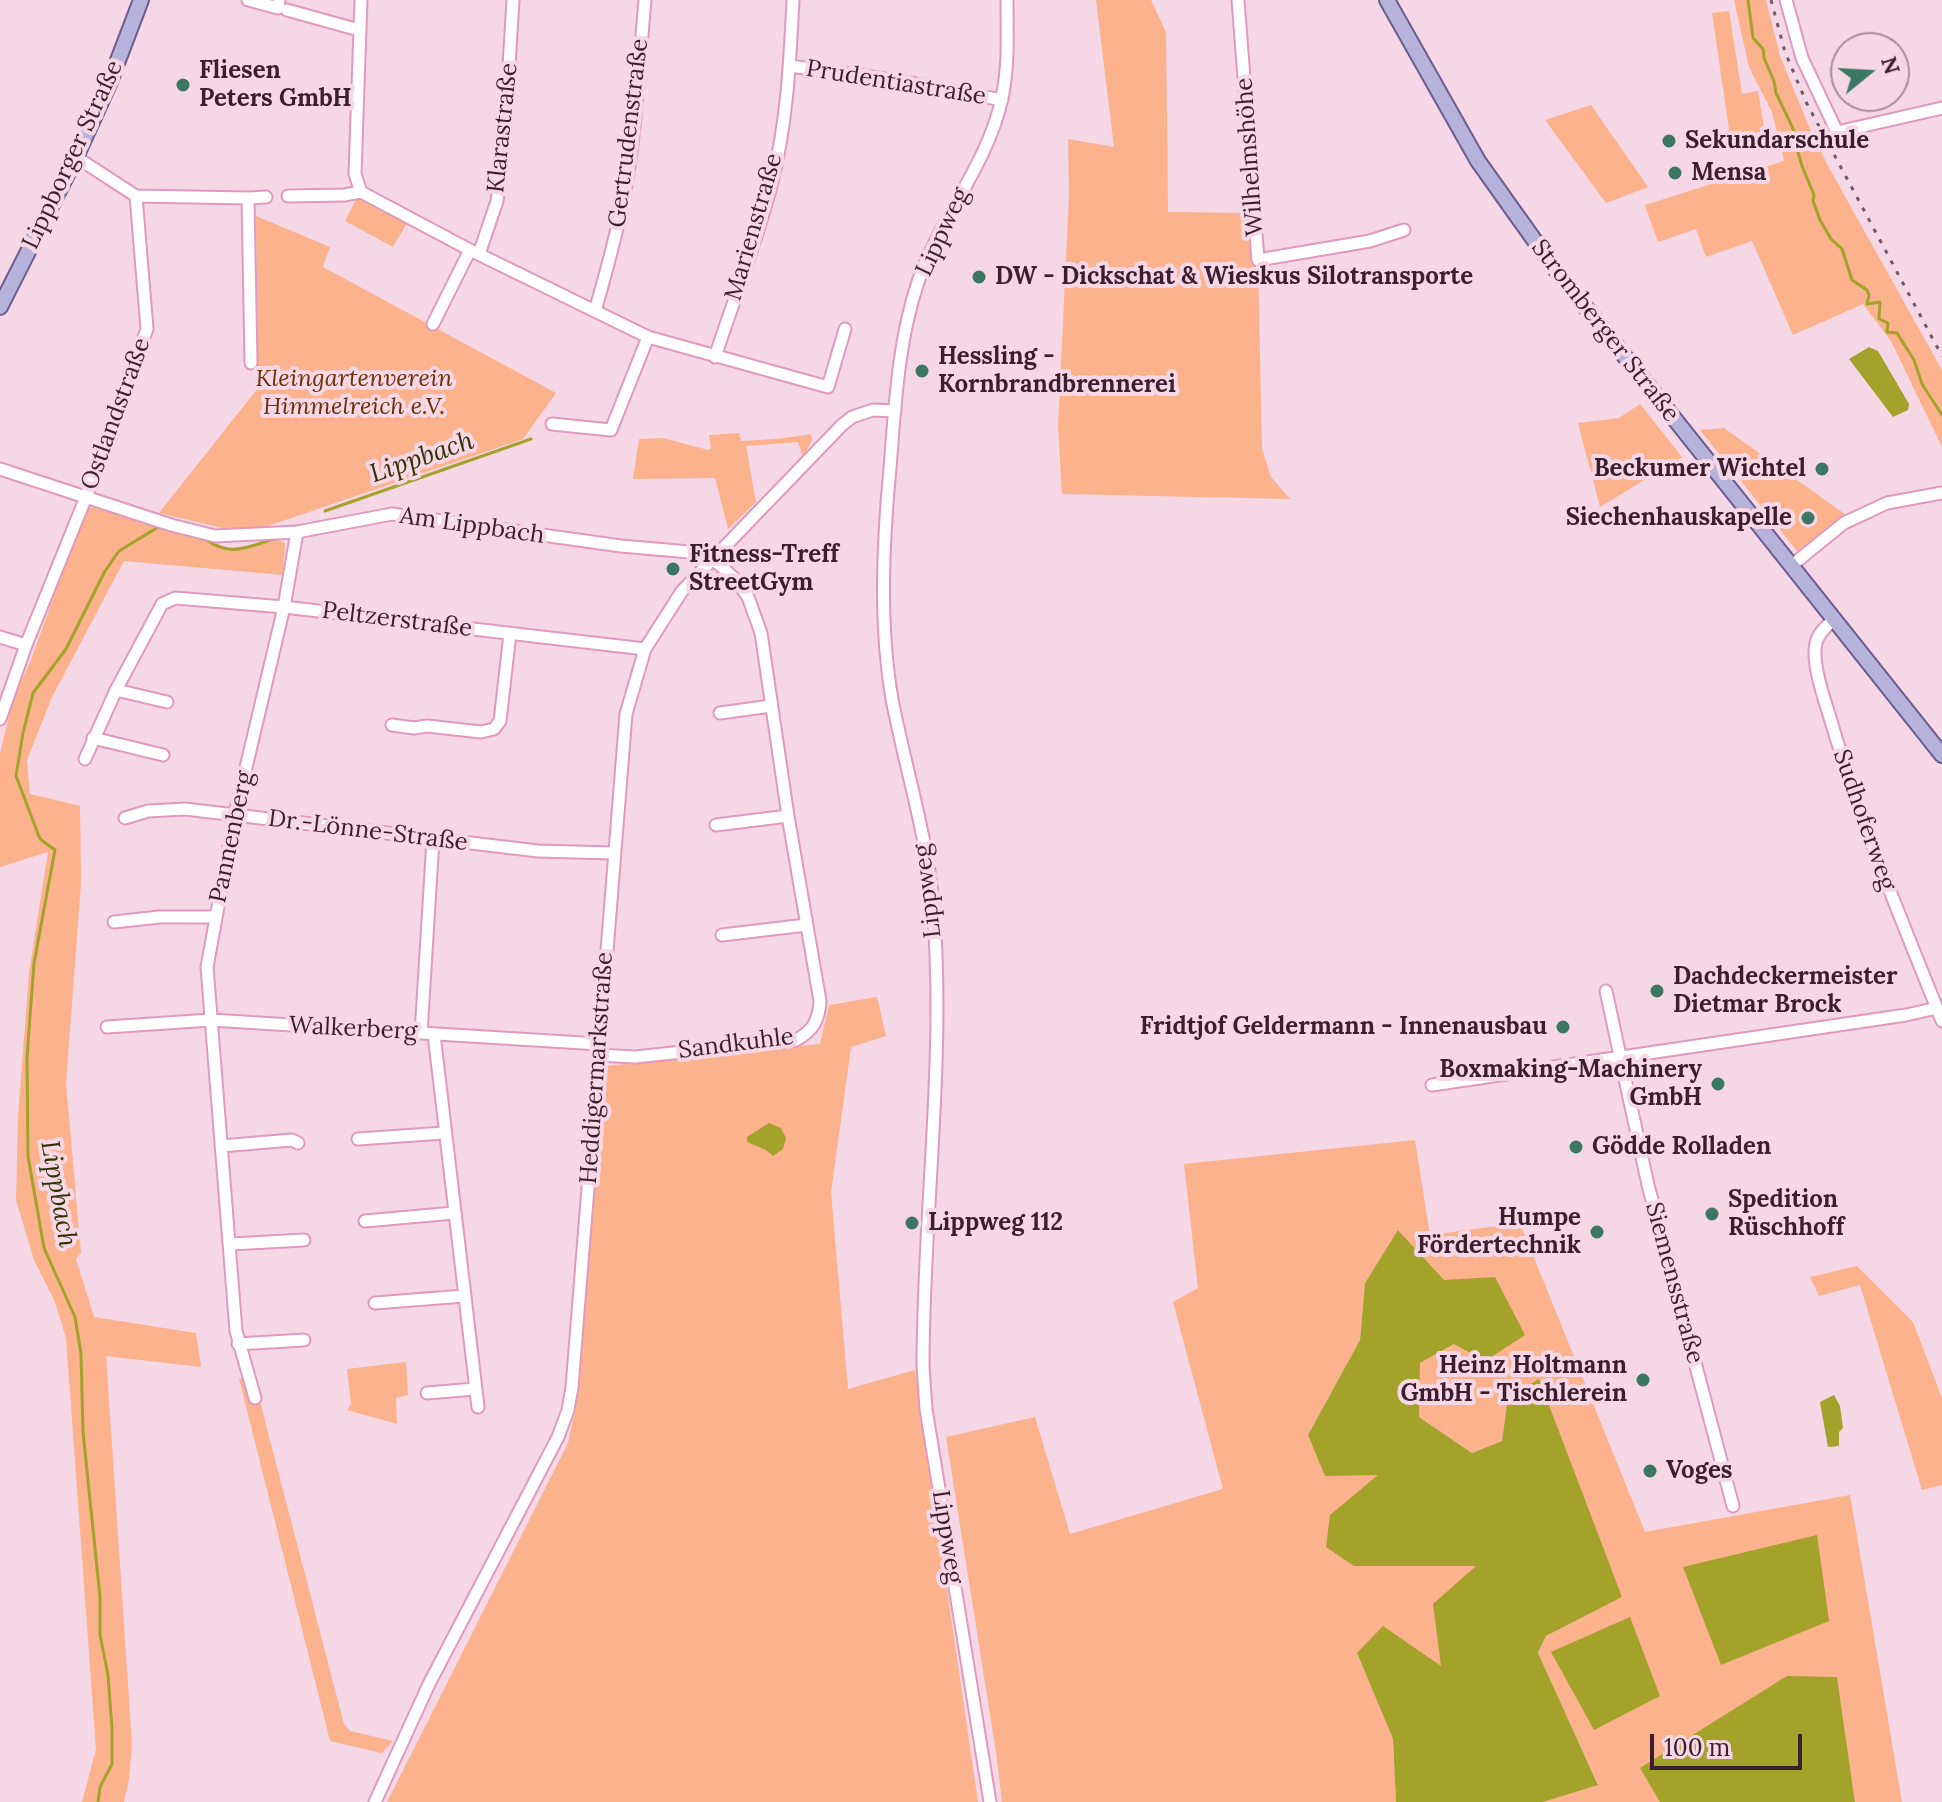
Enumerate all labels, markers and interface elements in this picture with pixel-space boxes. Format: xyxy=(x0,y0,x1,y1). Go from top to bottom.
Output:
north arrow xyxy=(1830,32,1910,112)
street label: Gertrudenstraße xyxy=(603,37,655,229)
text: N xyxy=(1875,53,1907,78)
street label: Prudentiastraße xyxy=(804,55,988,111)
street label: Lippborger Straße xyxy=(17,56,129,254)
place label: Fliesen Peters GmbH xyxy=(199,57,352,113)
street label: Klarastraße xyxy=(482,62,524,194)
marker: Fliesen Peters GmbH xyxy=(174,76,192,94)
street label: Wilhelmshöhe xyxy=(1230,77,1270,237)
place label: Sekundarschule xyxy=(1685,127,1869,155)
marker: Sekundarschule xyxy=(1660,132,1678,150)
street label: Marienstraße xyxy=(719,150,789,304)
place label: Mensa xyxy=(1691,159,1766,187)
marker: Mensa xyxy=(1666,164,1684,182)
street label: Lippweg xyxy=(910,183,976,281)
street label: Stromberger Straße xyxy=(1525,234,1685,428)
place label: DW - Dickschat & Wieskus Silotransporte xyxy=(995,263,1473,291)
marker: DW - Dickschat & Wieskus Silotransporte xyxy=(970,268,988,286)
street label: Ostlandstraße xyxy=(75,334,157,494)
place label: Hessling - Kornbrandbrennerei xyxy=(938,343,1176,399)
marker: Hessling - Kornbrandbrennerei xyxy=(913,362,931,380)
park label: Kleingartenverein Himmelreich e.V. xyxy=(256,365,452,421)
water label: Lippbach xyxy=(366,426,478,490)
place label: Beckumer Wichtel xyxy=(1594,455,1806,483)
marker: Beckumer Wichtel xyxy=(1813,460,1831,478)
street label: Am Lippbach xyxy=(398,502,546,550)
place label: Siechenhauskapelle xyxy=(1566,504,1792,532)
marker: Siechenhauskapelle xyxy=(1799,509,1817,527)
place label: Fitness-Treff StreetGym xyxy=(689,541,839,597)
marker: Fitness-Treff StreetGym xyxy=(664,560,682,578)
street label: Peltzerstraße xyxy=(320,597,474,643)
street label: Sudhoferweg xyxy=(1826,746,1902,894)
street label: Pannenberg xyxy=(204,768,260,906)
street label: Dr.-Lönne-Straße xyxy=(267,804,469,858)
street label: Lippweg xyxy=(908,842,948,940)
street label: Heddigermarkstraße xyxy=(575,951,619,1185)
place label: Dachdeckermeister Dietmar Brock xyxy=(1673,963,1898,1019)
marker: Dachdeckermeister Dietmar Brock xyxy=(1648,982,1666,1000)
street label: Walkerberg xyxy=(288,1011,418,1047)
place label: Fridtjof Geldermann - Innenausbau xyxy=(1140,1013,1547,1041)
marker: Fridtjof Geldermann - Innenausbau xyxy=(1554,1018,1572,1036)
street label: Sandkuhle xyxy=(677,1023,795,1065)
place label: Boxmaking-Machinery GmbH xyxy=(1439,1056,1702,1112)
marker: Boxmaking-Machinery GmbH xyxy=(1709,1075,1727,1093)
place label: Gödde Rolladen xyxy=(1592,1133,1771,1161)
water label: Lippbach xyxy=(33,1138,83,1250)
marker: Gödde Rolladen xyxy=(1567,1138,1585,1156)
place label: Spedition Rüschhoff xyxy=(1728,1186,1844,1242)
street label: Siemensstraße xyxy=(1639,1199,1709,1367)
place label: Humpe Fördertechnik xyxy=(1417,1204,1581,1260)
marker: Spedition Rüschhoff xyxy=(1703,1205,1721,1223)
place label: Lippweg 112 xyxy=(928,1209,1063,1237)
marker: Lippweg 112 xyxy=(903,1214,921,1232)
marker: Humpe Fördertechnik xyxy=(1588,1223,1606,1241)
place label: Heinz Holtmann GmbH - Tischlerein xyxy=(1400,1352,1627,1408)
marker: Heinz Holtmann GmbH - Tischlerein xyxy=(1634,1371,1652,1389)
place label: Voges xyxy=(1666,1457,1732,1485)
marker: Voges xyxy=(1641,1462,1659,1480)
street label: Lippweg xyxy=(925,1488,969,1586)
scale bar xyxy=(1654,1718,1806,1768)
text: 100 m xyxy=(1664,1732,1730,1763)

